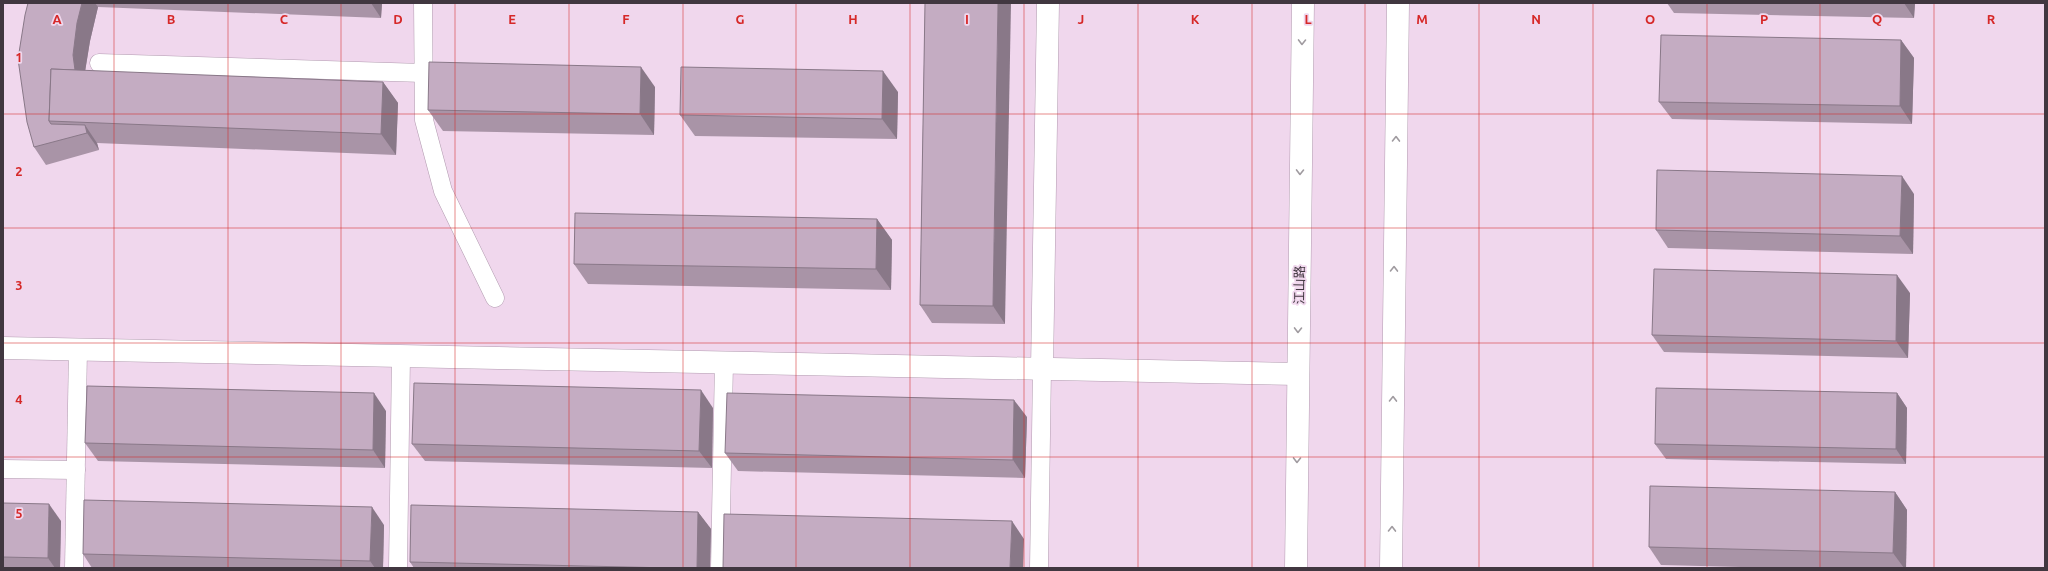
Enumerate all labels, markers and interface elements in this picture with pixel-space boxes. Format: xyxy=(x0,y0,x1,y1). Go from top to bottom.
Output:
text: A xyxy=(52,12,62,26)
text: B xyxy=(167,12,176,26)
text: C xyxy=(280,12,289,26)
text: D xyxy=(393,12,403,26)
text: E xyxy=(508,12,516,26)
text: F xyxy=(622,12,630,26)
text: G xyxy=(736,12,745,26)
text: H xyxy=(848,12,858,26)
text: I xyxy=(965,12,969,26)
text: J xyxy=(1078,12,1084,26)
text: K xyxy=(1191,12,1200,26)
text: L xyxy=(1304,12,1312,26)
text: M xyxy=(1416,12,1428,26)
text: N xyxy=(1531,12,1541,26)
text: O xyxy=(1645,12,1655,26)
text: P xyxy=(1760,12,1768,26)
text: Q xyxy=(1872,12,1882,26)
text: R xyxy=(1987,12,1996,26)
one-way arrow xyxy=(1298,39,1306,45)
text: 1 xyxy=(15,50,23,64)
one-way arrow xyxy=(1392,136,1400,142)
text: 2 xyxy=(15,164,23,178)
one-way arrow xyxy=(1296,169,1304,175)
street label: 江山路 xyxy=(1292,265,1306,305)
one-way arrow xyxy=(1390,266,1398,272)
text: 3 xyxy=(15,278,23,292)
one-way arrow xyxy=(1294,327,1302,333)
text: 4 xyxy=(15,392,23,406)
one-way arrow xyxy=(1389,396,1397,402)
one-way arrow xyxy=(1293,457,1301,463)
text: 5 xyxy=(15,506,23,520)
one-way arrow xyxy=(1388,526,1396,532)

